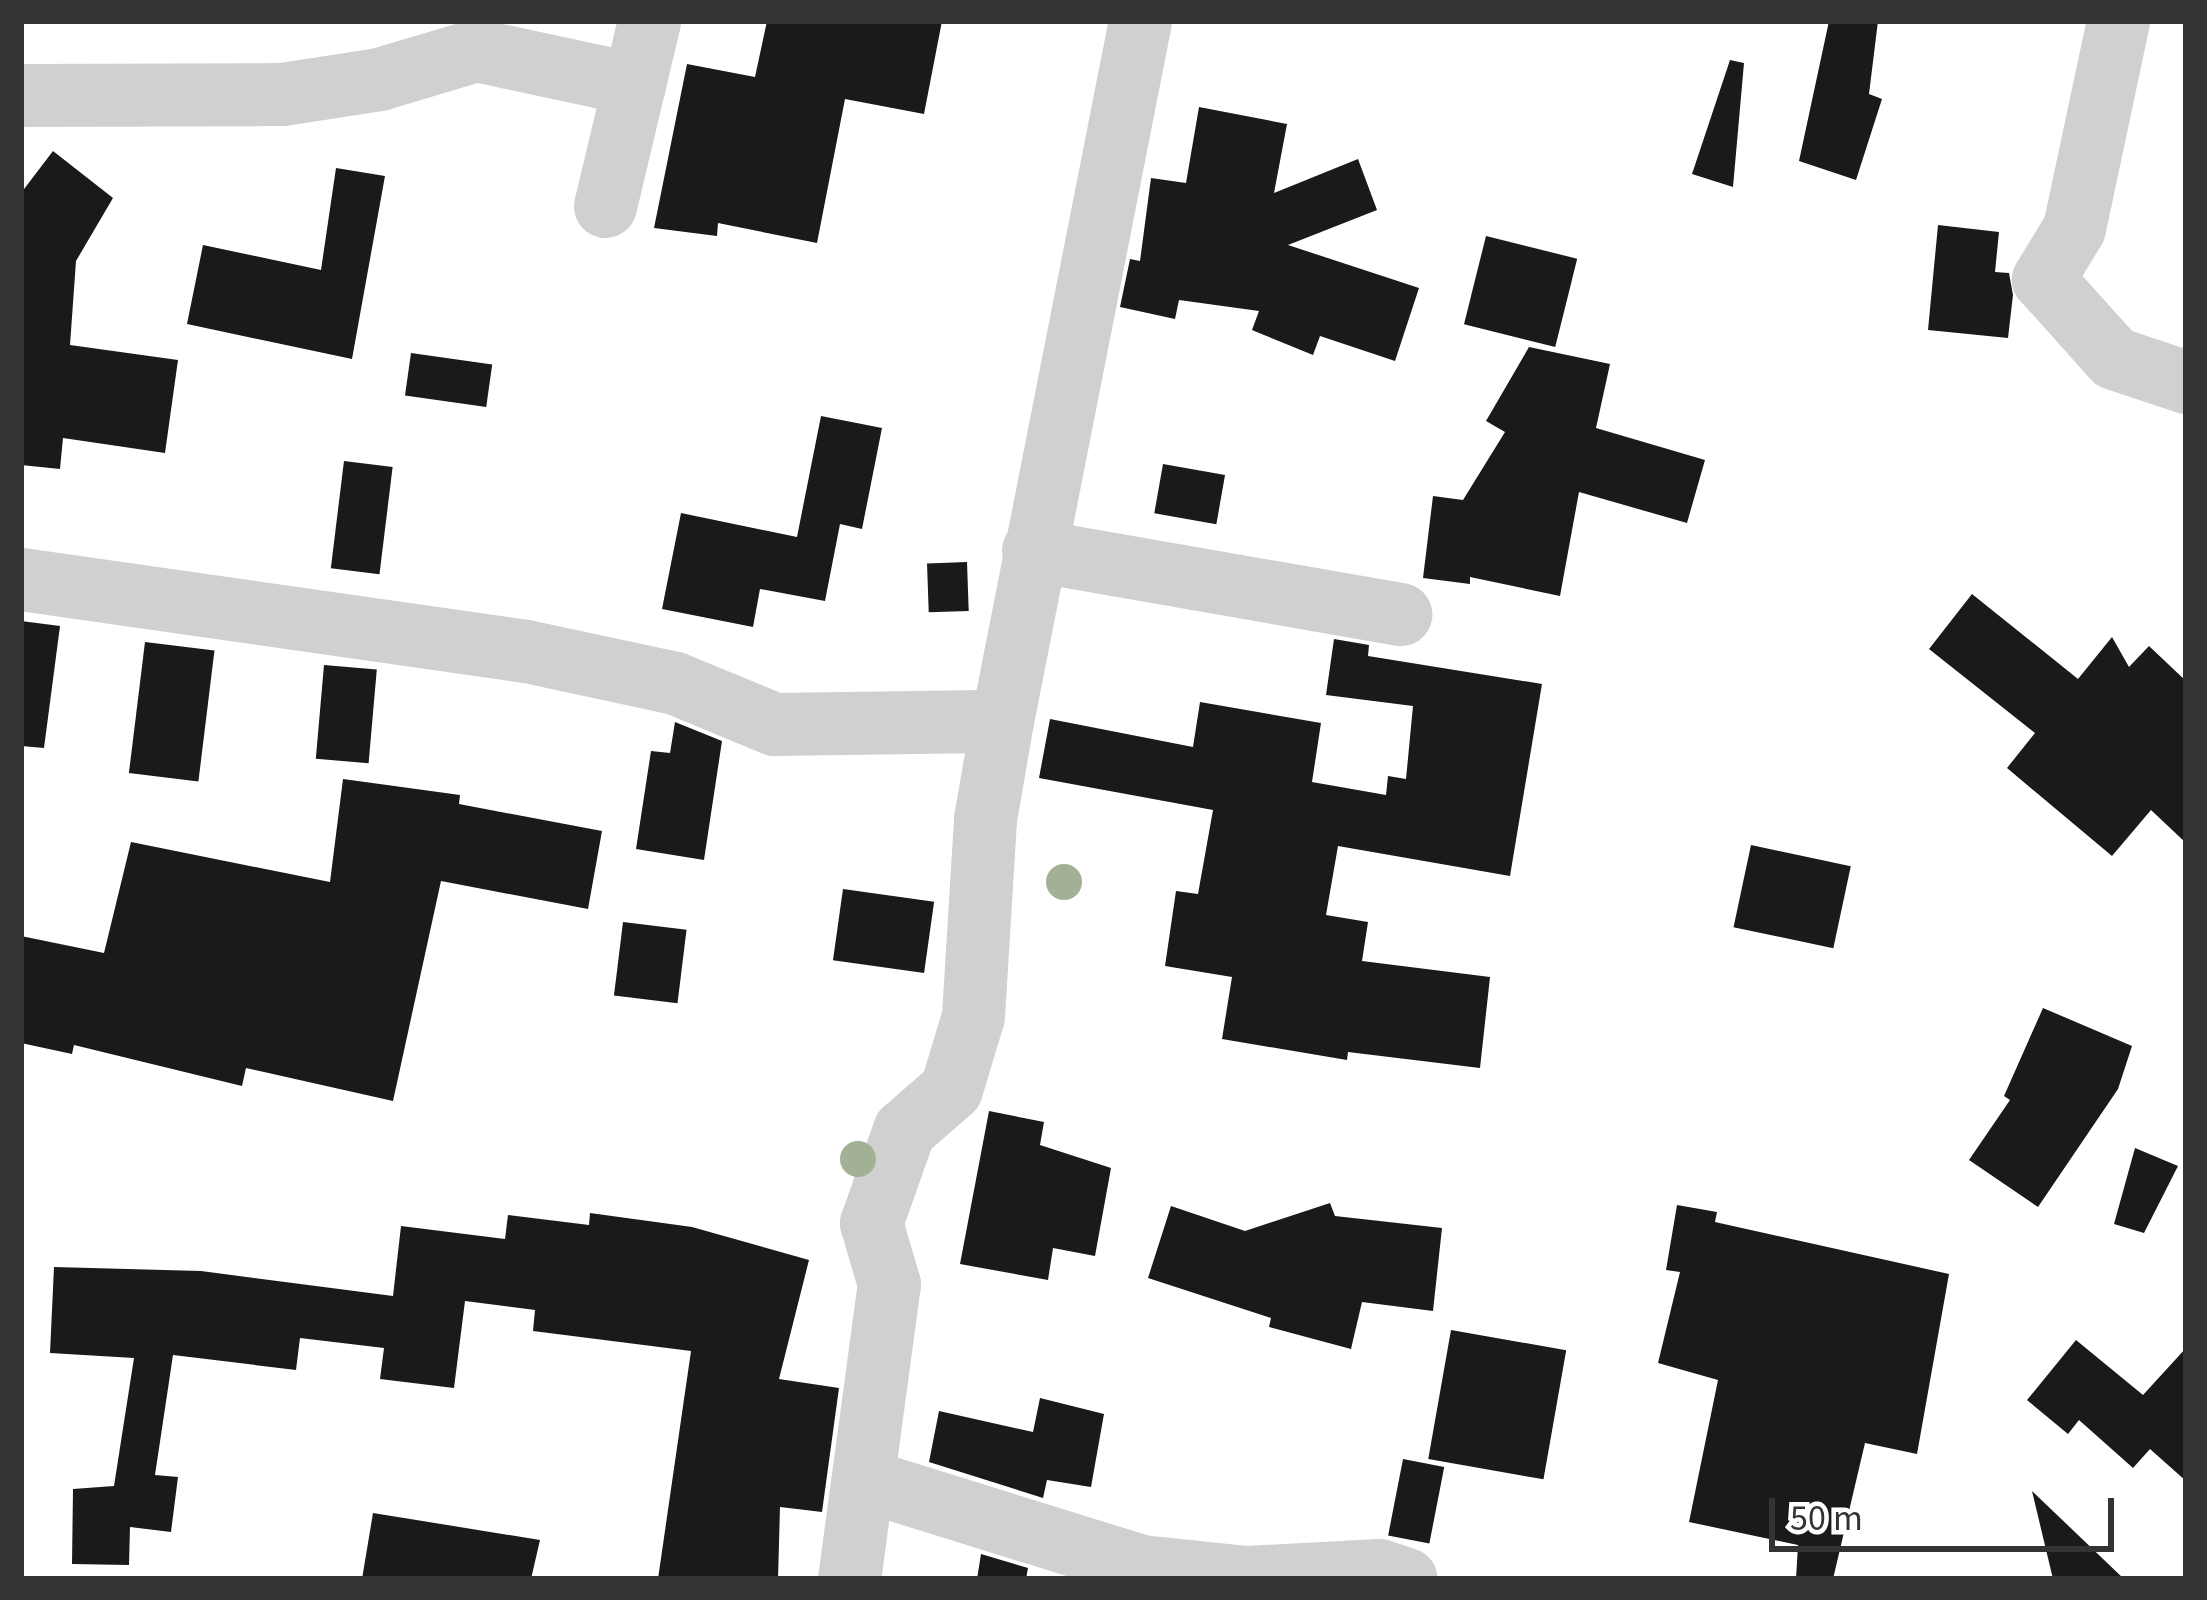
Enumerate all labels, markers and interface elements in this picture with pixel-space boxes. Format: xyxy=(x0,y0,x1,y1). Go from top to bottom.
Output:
scale bar xyxy=(1775,1474,2120,1548)
text: 50 m xyxy=(1790,1493,1863,1544)

